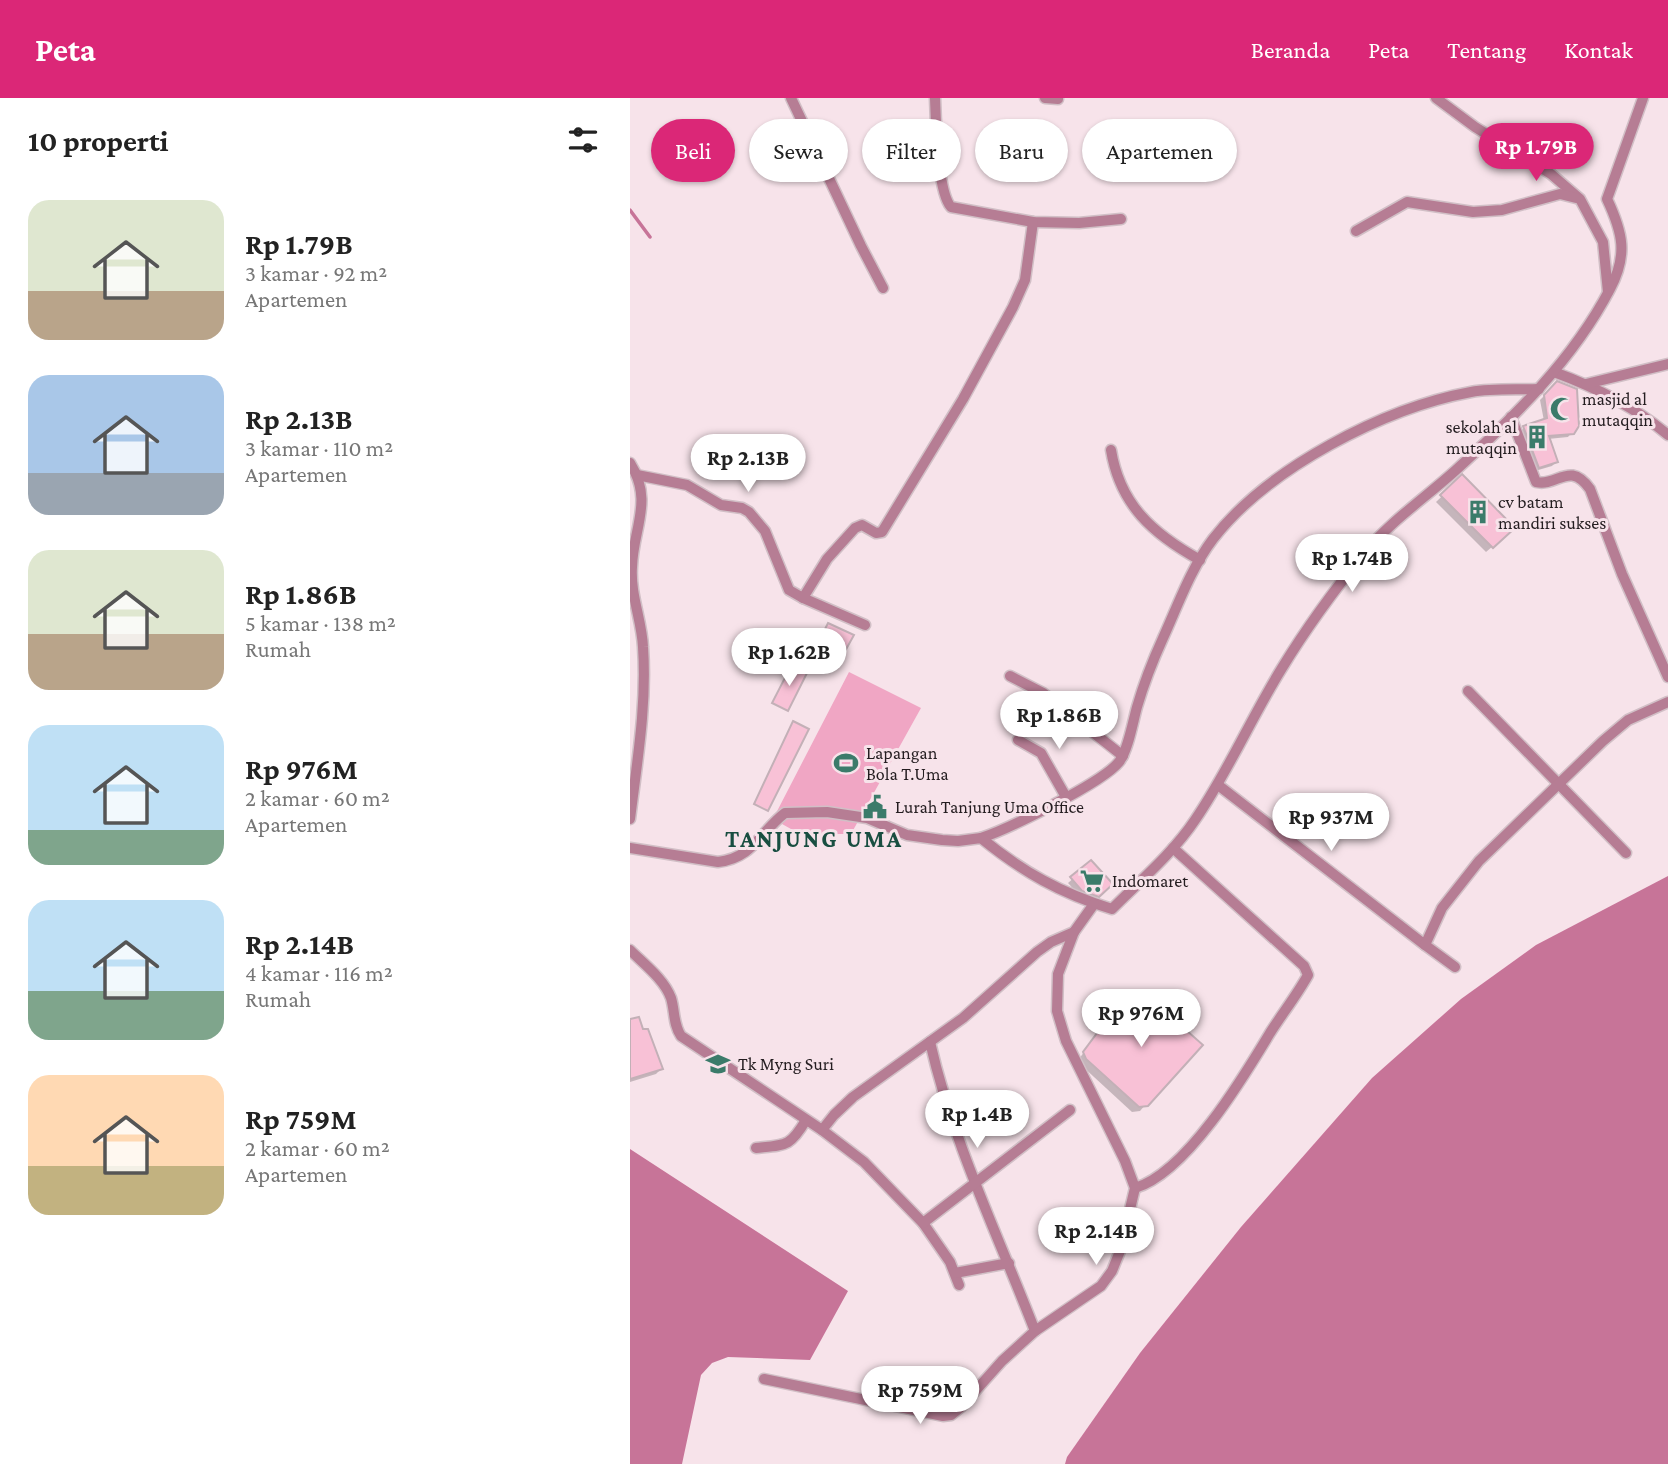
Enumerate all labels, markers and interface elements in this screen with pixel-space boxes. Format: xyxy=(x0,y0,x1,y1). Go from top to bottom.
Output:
text: Peta xyxy=(35,31,96,68)
text: Beranda xyxy=(1251,36,1330,63)
text: Peta xyxy=(1368,36,1409,63)
text: Tentang xyxy=(1447,36,1526,63)
text: Kontak xyxy=(1564,36,1633,63)
chip: Beli xyxy=(651,119,735,182)
chip: Sewa xyxy=(749,119,848,182)
chip: Filter xyxy=(862,119,961,182)
chip: Baru xyxy=(975,119,1068,182)
chip: Apartemen xyxy=(1082,119,1237,182)
icon: filters xyxy=(564,121,602,159)
pin: Rp 1.79B xyxy=(1464,123,1608,183)
text: 10 properti xyxy=(28,124,169,157)
text: Rp 1.79B xyxy=(1495,133,1577,159)
text: Rp 1.79B xyxy=(245,227,353,260)
icon: home xyxy=(84,228,168,312)
text: 3 kamar · 92 m² xyxy=(245,260,387,286)
text: Apartemen xyxy=(245,286,347,312)
place label: masjid al mutaqqin xyxy=(1582,389,1653,430)
mosque icon: masjid al mutaqqin xyxy=(1548,395,1576,423)
text: Rp 2.13B xyxy=(245,402,353,435)
icon: home xyxy=(84,403,168,487)
place label: sekolah al mutaqqin xyxy=(1445,417,1517,458)
building icon: sekolah al mutaqqin xyxy=(1523,423,1551,451)
pin: Rp 2.13B xyxy=(676,434,820,494)
text: 3 kamar · 110 m² xyxy=(245,435,393,461)
text: Rp 2.13B xyxy=(707,444,789,470)
text: Apartemen xyxy=(245,461,347,487)
place label: cv batam mandiri sukses xyxy=(1498,492,1606,533)
building icon: cv batam mandiri sukses xyxy=(1464,498,1492,526)
pin: Rp 1.74B xyxy=(1280,534,1424,594)
text: Rp 1.74B xyxy=(1311,544,1393,570)
text: Rp 1.86B xyxy=(245,577,357,610)
icon: home xyxy=(84,578,168,662)
text: 5 kamar · 138 m² xyxy=(245,610,396,636)
pin: Rp 1.62B xyxy=(717,628,861,688)
text: Rumah xyxy=(245,636,311,662)
text: Rp 1.62B xyxy=(747,638,831,664)
pin: Rp 1.86B xyxy=(987,692,1131,751)
text: Rp 1.86B xyxy=(1016,701,1102,727)
place label: Lapangan Bola T.Uma xyxy=(866,743,949,784)
sports icon: Lapangan Bola T.Uma xyxy=(832,749,860,777)
text: Rp 976M xyxy=(245,752,358,785)
icon: home xyxy=(84,753,168,837)
text: 2 kamar · 60 m² xyxy=(245,785,390,811)
public building icon: Lurah Tanjung Uma Office xyxy=(861,793,889,821)
pin: Rp 937M xyxy=(1266,794,1396,853)
place label: Lurah Tanjung Uma Office xyxy=(895,797,1084,818)
text: Rp 937M xyxy=(1288,803,1374,829)
text: Apartemen xyxy=(245,811,347,837)
district label: TANJUNG UMA xyxy=(725,825,903,852)
supermarket icon: Indomaret xyxy=(1078,867,1106,895)
place label: Indomaret xyxy=(1112,871,1189,891)
text: Rp 2.14B xyxy=(245,927,354,960)
icon: home xyxy=(84,928,168,1012)
text: 4 kamar · 116 m² xyxy=(245,960,393,986)
text: Rumah xyxy=(245,986,311,1012)
pin: Rp 976M xyxy=(1076,990,1206,1049)
text: Rp 976M xyxy=(1098,999,1184,1025)
school or university icon: Tk Myng Suri xyxy=(704,1050,732,1078)
place label: Tk Myng Suri xyxy=(738,1054,834,1074)
pin: Rp 1.4B xyxy=(912,1090,1042,1150)
text: Rp 1.4B xyxy=(941,1100,1013,1126)
text: Rp 759M xyxy=(245,1102,357,1135)
icon: home xyxy=(84,1103,168,1187)
text: 2 kamar · 60 m² xyxy=(245,1135,390,1161)
text: Apartemen xyxy=(245,1161,347,1187)
pin: Rp 2.14B xyxy=(1024,1208,1168,1267)
text: Rp 2.14B xyxy=(1054,1217,1138,1243)
pin: Rp 759M xyxy=(855,1366,985,1426)
text: Rp 759M xyxy=(877,1376,963,1402)

